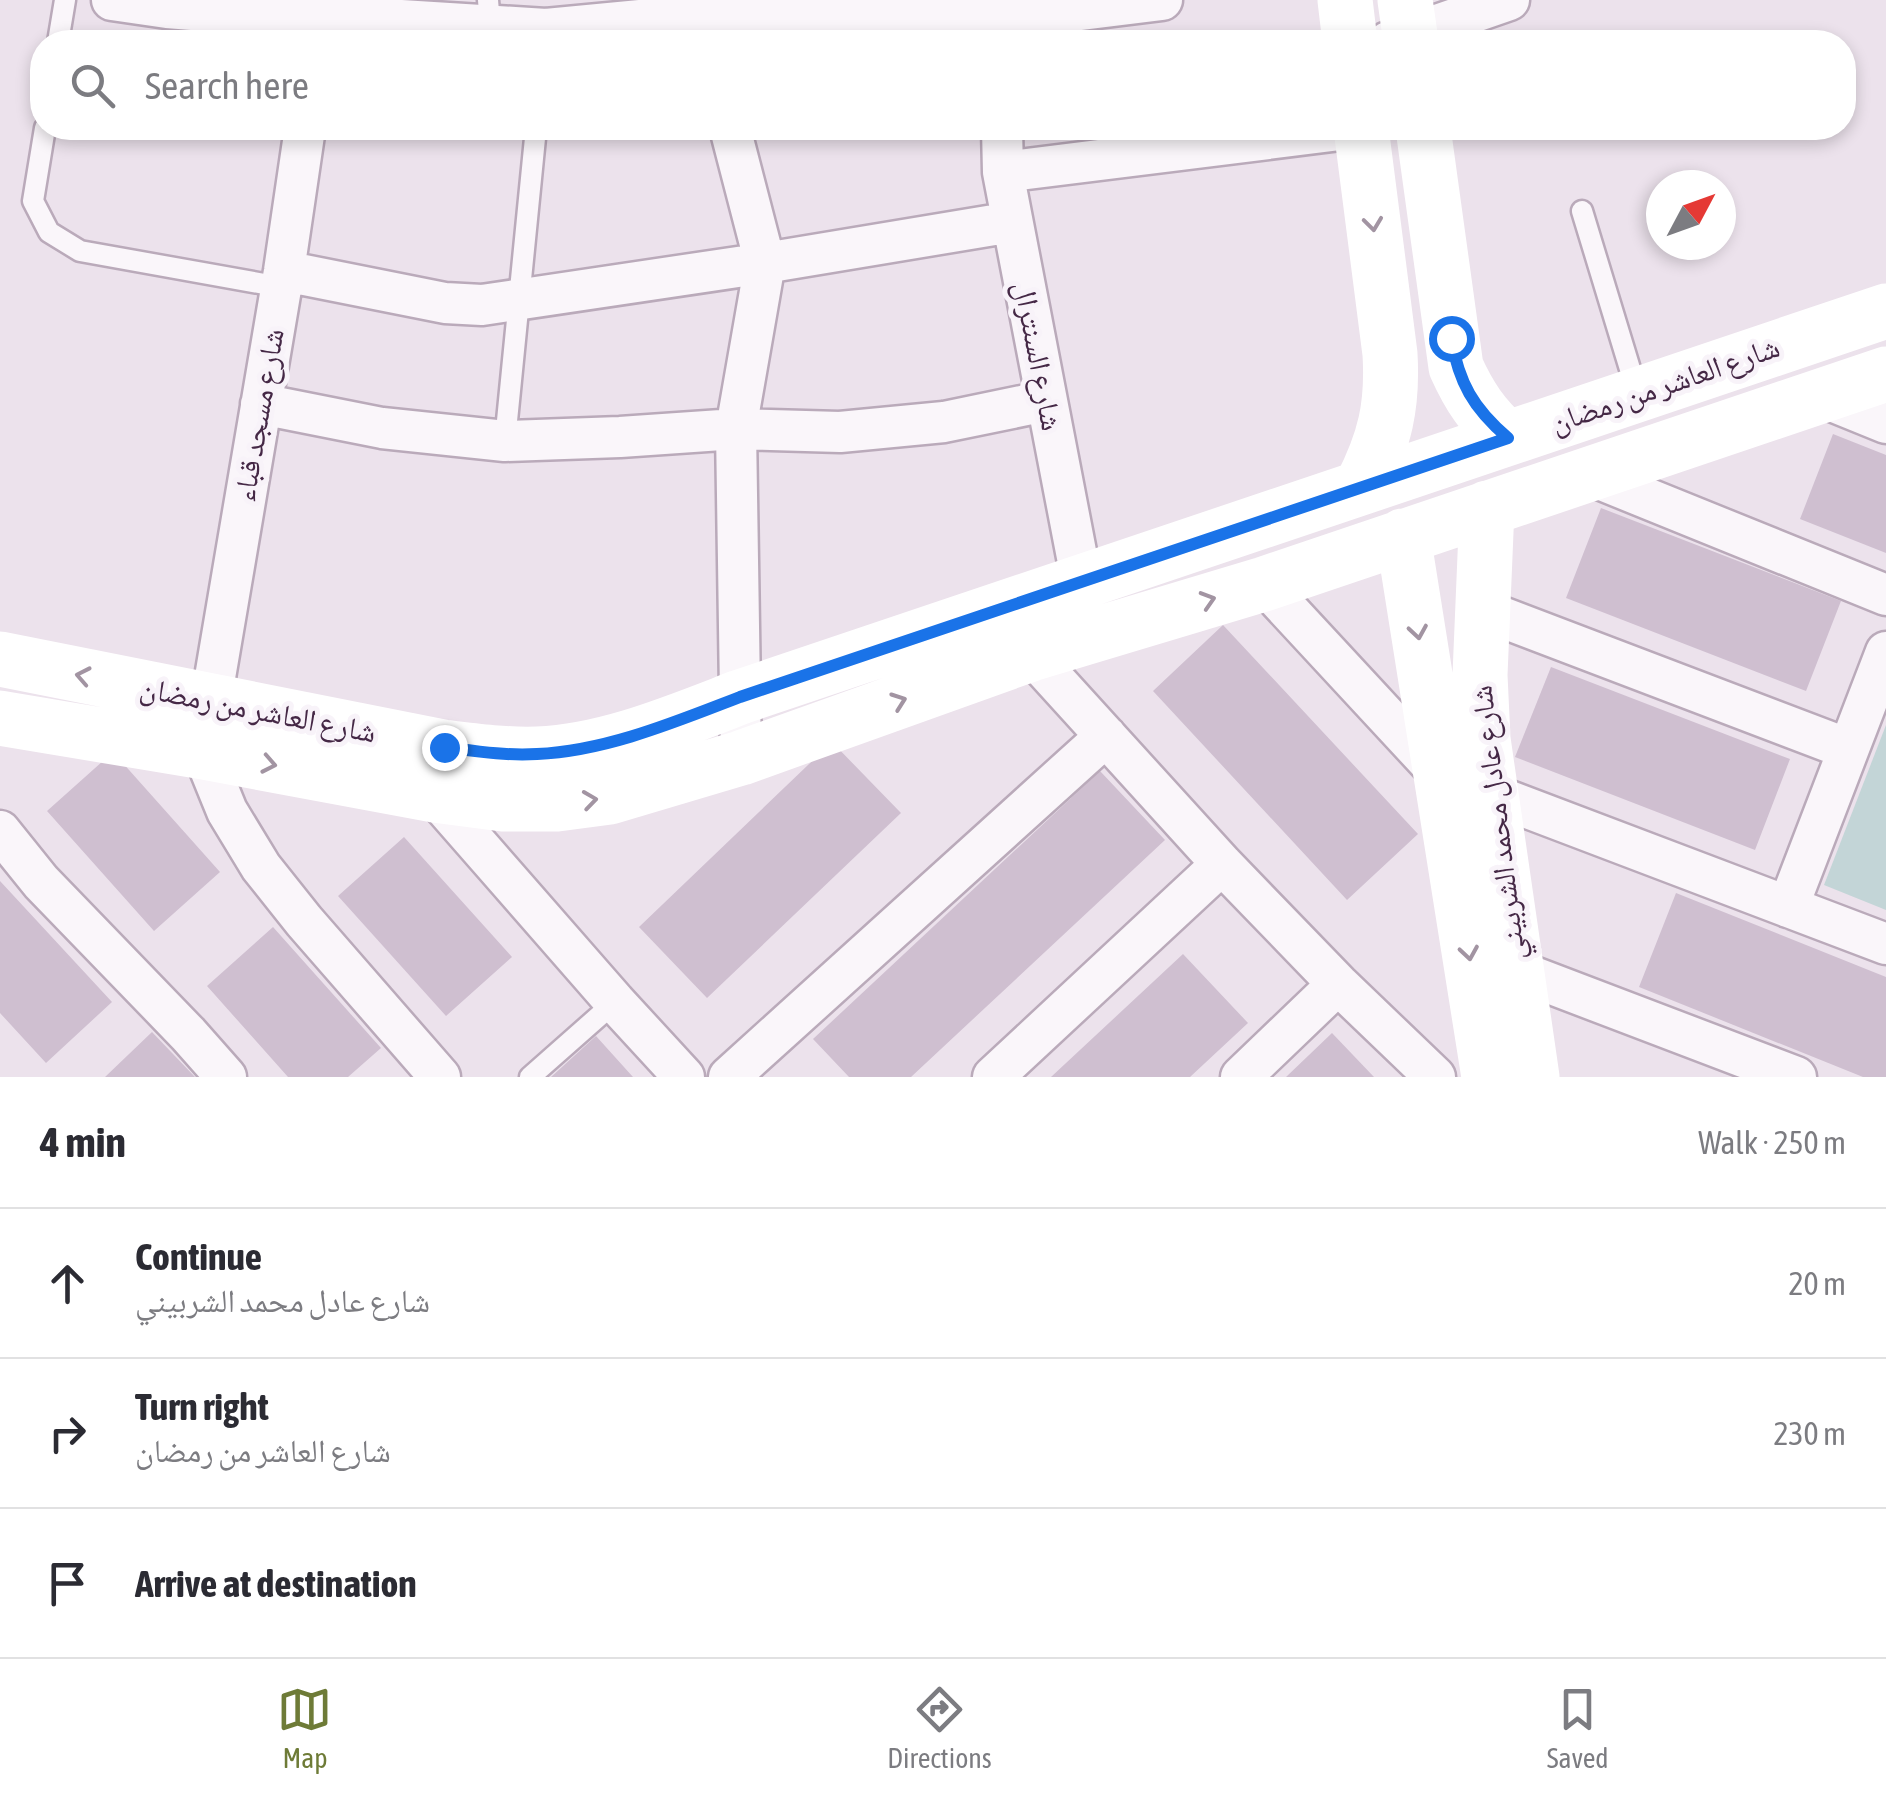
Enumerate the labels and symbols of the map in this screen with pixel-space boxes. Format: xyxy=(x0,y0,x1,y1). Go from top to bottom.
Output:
north arrow xyxy=(1646,170,1736,260)
one-way arrow xyxy=(1362,217,1383,233)
street label: شارع السنترال xyxy=(1005,278,1070,434)
route start xyxy=(1429,316,1475,362)
street label: شارع مسجد قباء xyxy=(226,326,293,505)
street label: شارع العاشر من رمضان xyxy=(1546,329,1785,442)
one-way arrow xyxy=(1199,591,1216,612)
one-way arrow xyxy=(1407,624,1428,641)
one-way arrow xyxy=(75,666,92,687)
street label: شارع العاشر من رمضان xyxy=(137,669,379,752)
street label: شارع عادل محمد الشربيني xyxy=(1463,683,1538,962)
one-way arrow xyxy=(889,693,907,713)
route end xyxy=(422,725,468,771)
one-way arrow xyxy=(260,753,277,774)
one-way arrow xyxy=(582,790,598,811)
one-way arrow xyxy=(1458,945,1479,962)

